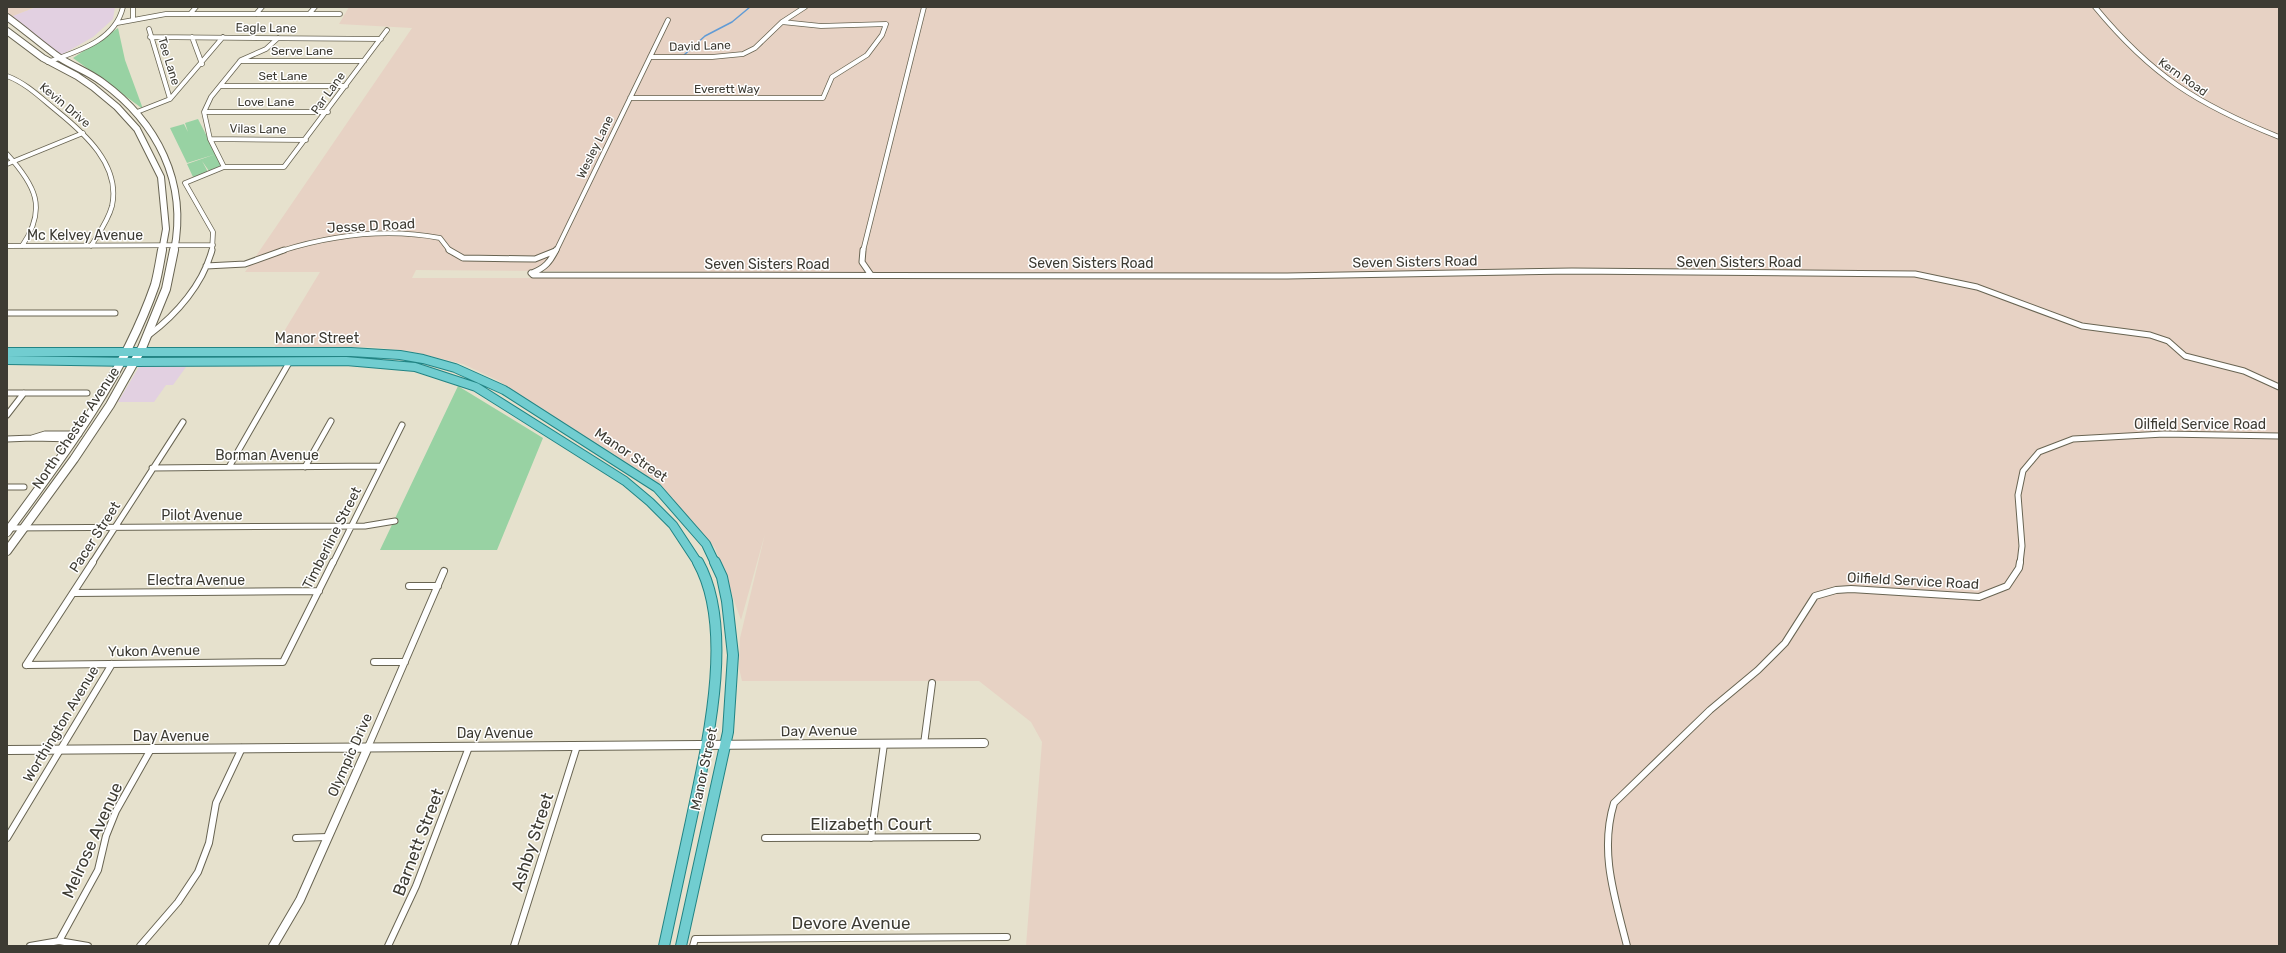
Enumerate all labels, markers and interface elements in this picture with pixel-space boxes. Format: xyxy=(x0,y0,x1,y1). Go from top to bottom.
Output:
street label: Eagle Lane xyxy=(235,20,297,36)
street label: Tee Lane xyxy=(155,35,183,87)
street label: David Lane xyxy=(669,38,731,54)
street label: Serve Lane xyxy=(271,44,333,58)
street label: Kern Road xyxy=(2156,55,2210,99)
street label: Set Lane xyxy=(258,69,308,83)
street label: Par Lane xyxy=(308,69,348,117)
street label: Kevin Drive xyxy=(37,80,93,130)
street label: Everett Way xyxy=(694,82,760,96)
street label: Love Lane xyxy=(238,95,295,109)
street label: Wesley Lane xyxy=(574,113,616,181)
street label: Vilas Lane xyxy=(230,122,287,136)
street label: Jesse D Road xyxy=(326,215,416,237)
street label: Mc Kelvey Avenue xyxy=(27,227,143,244)
street label: Seven Sisters Road xyxy=(1352,252,1478,272)
street label: Seven Sisters Road xyxy=(1676,254,1802,271)
street label: Seven Sisters Road xyxy=(1028,255,1154,272)
street label: Seven Sisters Road xyxy=(704,256,830,273)
street label: Manor Street xyxy=(275,330,360,347)
street label: North Chester Avenue xyxy=(29,364,123,492)
street label: Oilfield Service Road xyxy=(2134,416,2266,433)
street label: Manor Street xyxy=(591,424,671,486)
street label: Borman Avenue xyxy=(215,447,319,464)
street label: Timberline Street xyxy=(299,484,365,592)
street label: Pacer Street xyxy=(66,498,124,576)
street label: Pilot Avenue xyxy=(161,507,243,524)
street label: Oilfield Service Road xyxy=(1847,569,1979,593)
street label: Electra Avenue xyxy=(147,572,245,589)
street label: Yukon Avenue xyxy=(108,642,200,660)
street label: Worthington Avenue xyxy=(20,663,103,785)
street label: Olympic Drive xyxy=(324,710,376,799)
street label: Day Avenue xyxy=(781,722,858,740)
street label: Day Avenue xyxy=(457,725,533,742)
street label: Manor Street xyxy=(687,726,721,812)
street label: Day Avenue xyxy=(133,728,209,745)
street label: Melrose Avenue xyxy=(58,779,126,901)
street label: Barnett Street xyxy=(388,785,448,899)
street label: Ashby Street xyxy=(507,790,557,894)
street label: Elizabeth Court xyxy=(810,814,932,834)
street label: Devore Avenue xyxy=(792,913,910,933)

